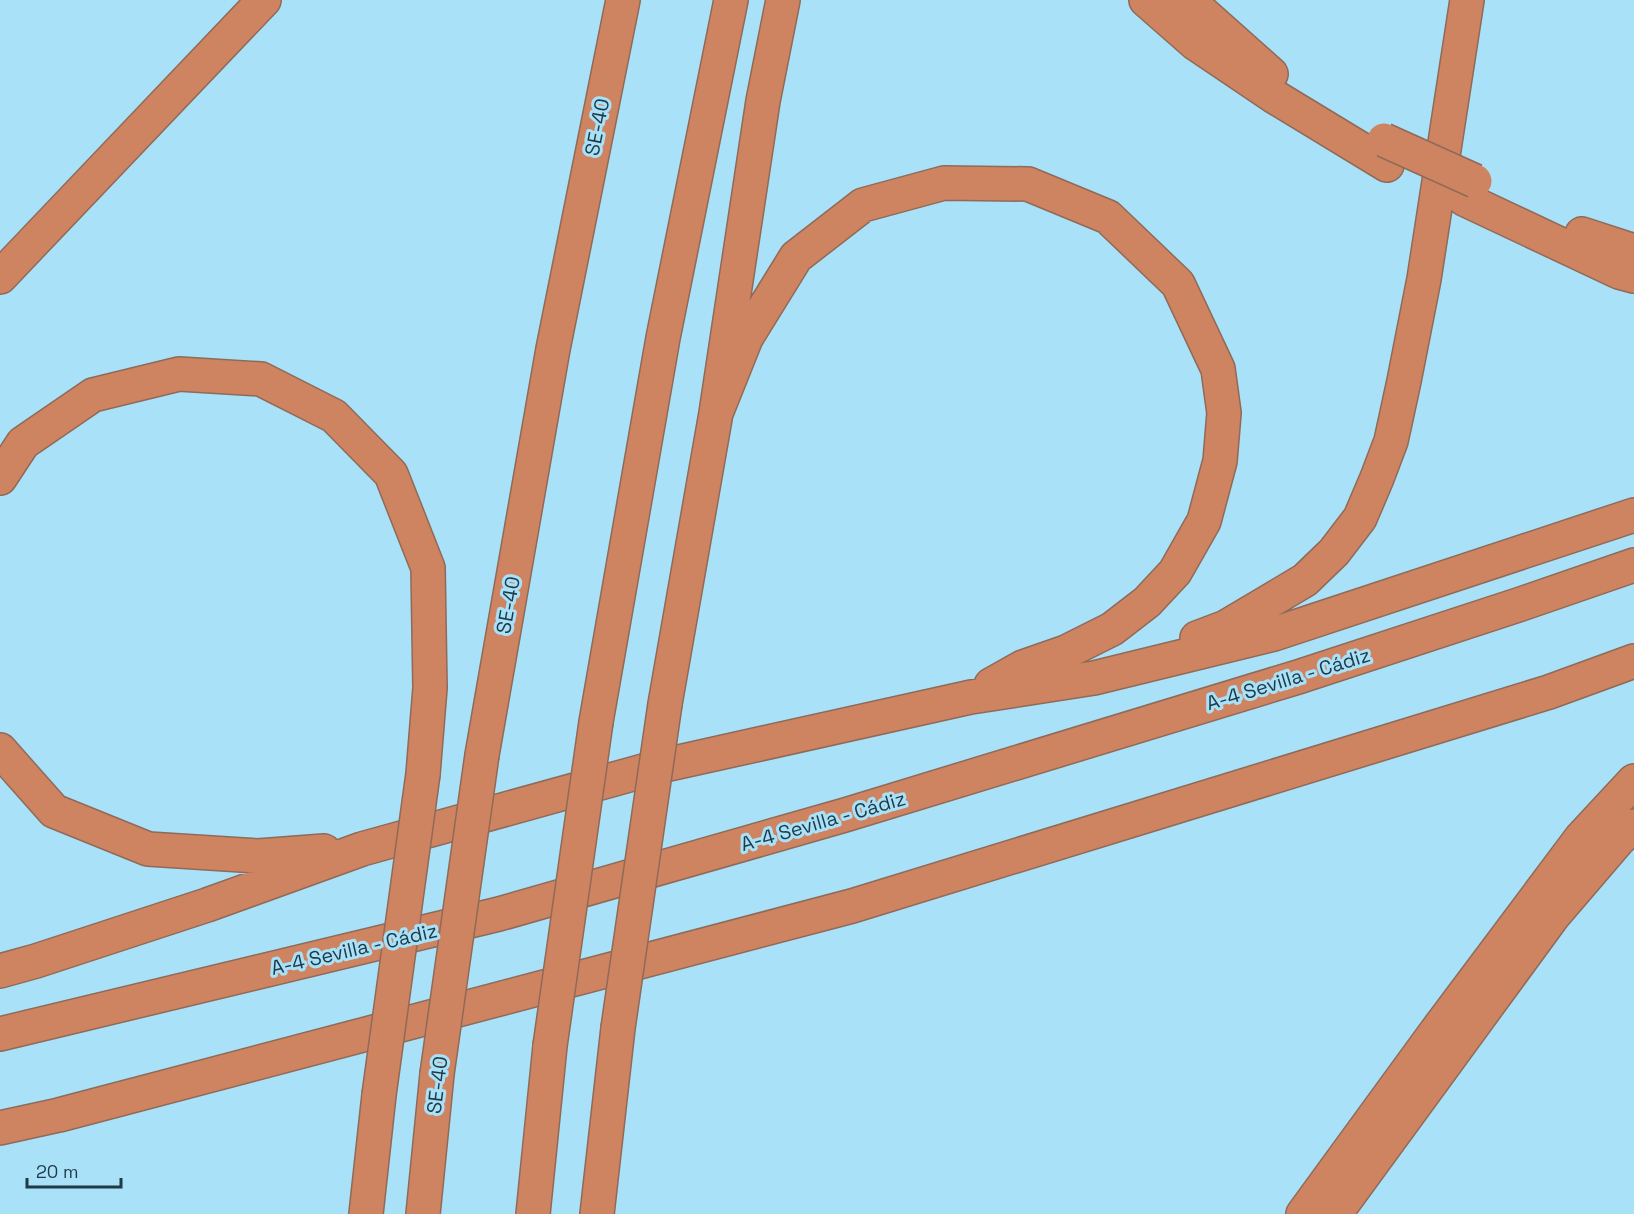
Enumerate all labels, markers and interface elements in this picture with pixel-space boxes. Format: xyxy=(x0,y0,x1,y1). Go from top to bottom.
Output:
street label: SE-40 xyxy=(579,96,615,158)
street label: SE-40 xyxy=(490,574,526,636)
street label: A-4 Sevilla - Cádiz xyxy=(1203,642,1373,716)
street label: A-4 Sevilla - Cádiz xyxy=(738,785,908,857)
street label: A-4 Sevilla - Cádiz xyxy=(268,917,440,981)
street label: SE-40 xyxy=(421,1055,453,1115)
scale bar xyxy=(27,1151,122,1189)
text: 20 m xyxy=(36,1160,79,1183)

